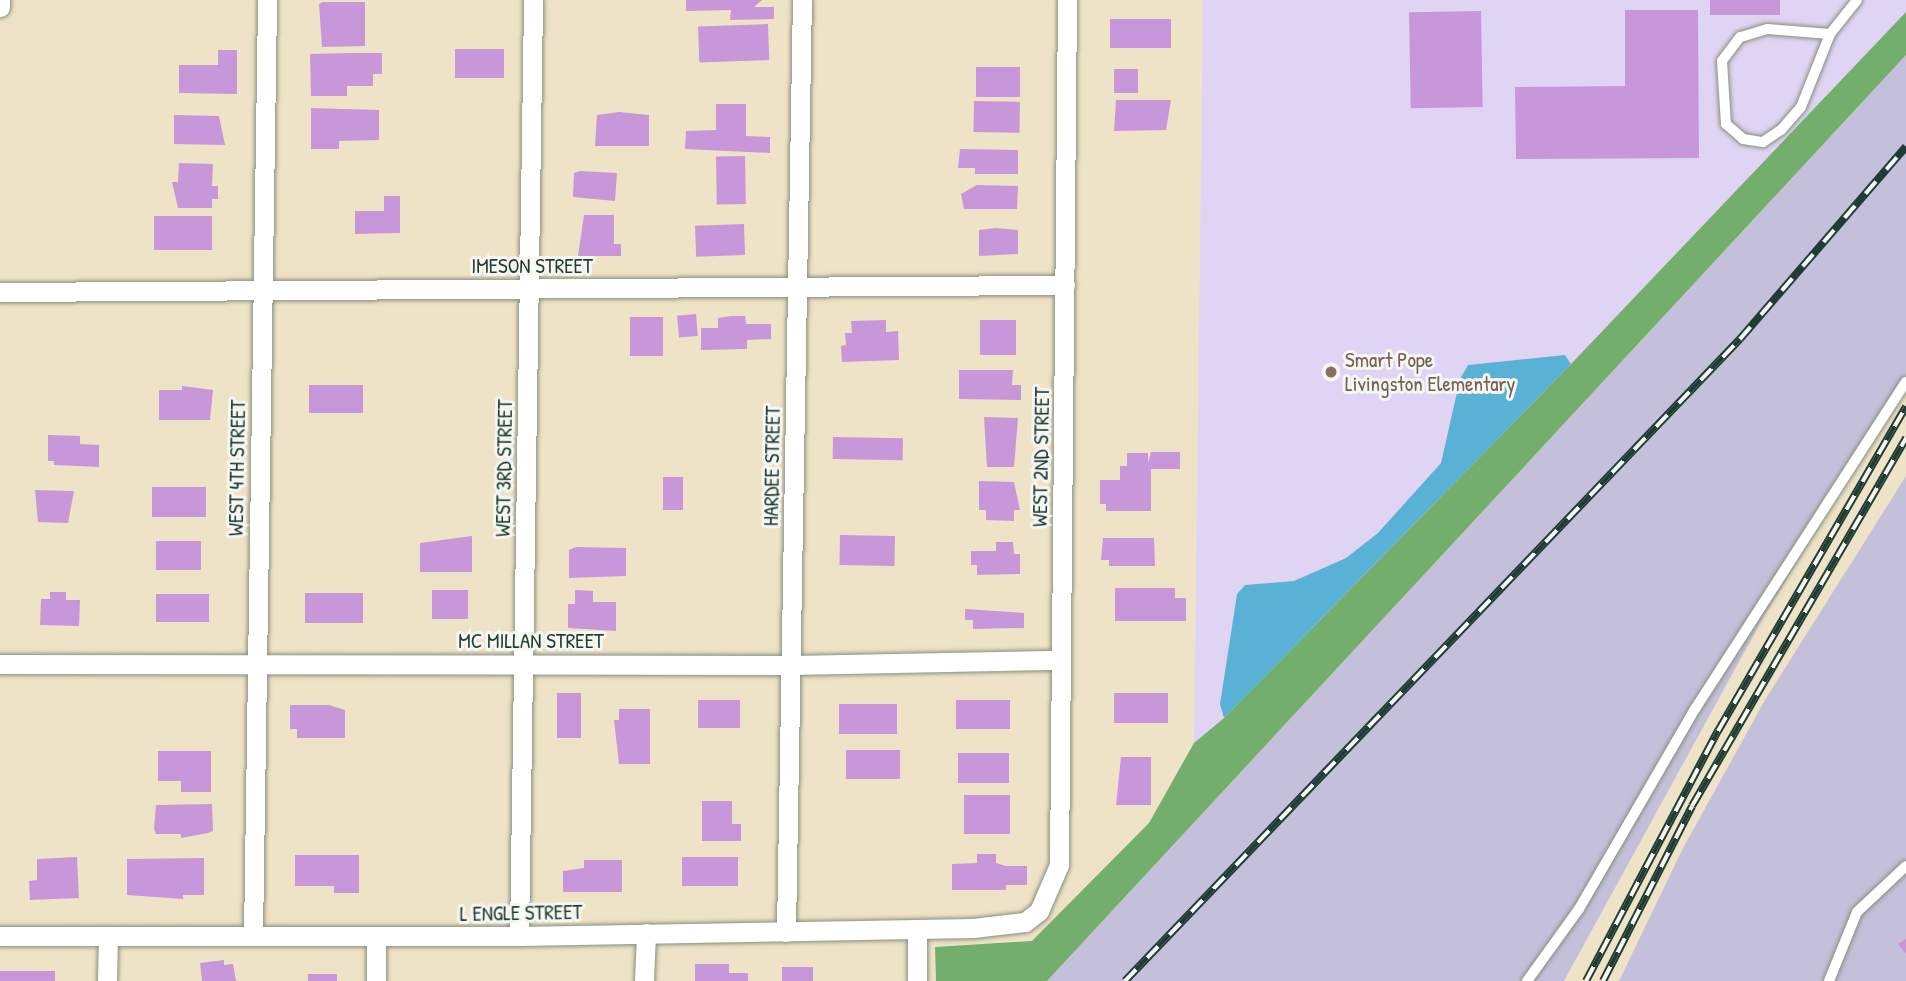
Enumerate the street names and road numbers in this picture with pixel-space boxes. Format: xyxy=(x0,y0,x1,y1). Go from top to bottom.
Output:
street label: IMESON STREET xyxy=(471,253,593,279)
street label: WEST 2ND STREET xyxy=(1027,387,1055,527)
street label: WEST 3RD STREET xyxy=(490,399,518,537)
street label: WEST 4TH STREET xyxy=(223,400,251,536)
street label: HARDEE STREET xyxy=(758,406,786,526)
street label: MC MILLAN STREET xyxy=(458,628,604,654)
street label: L ENGLE STREET xyxy=(460,899,582,927)

